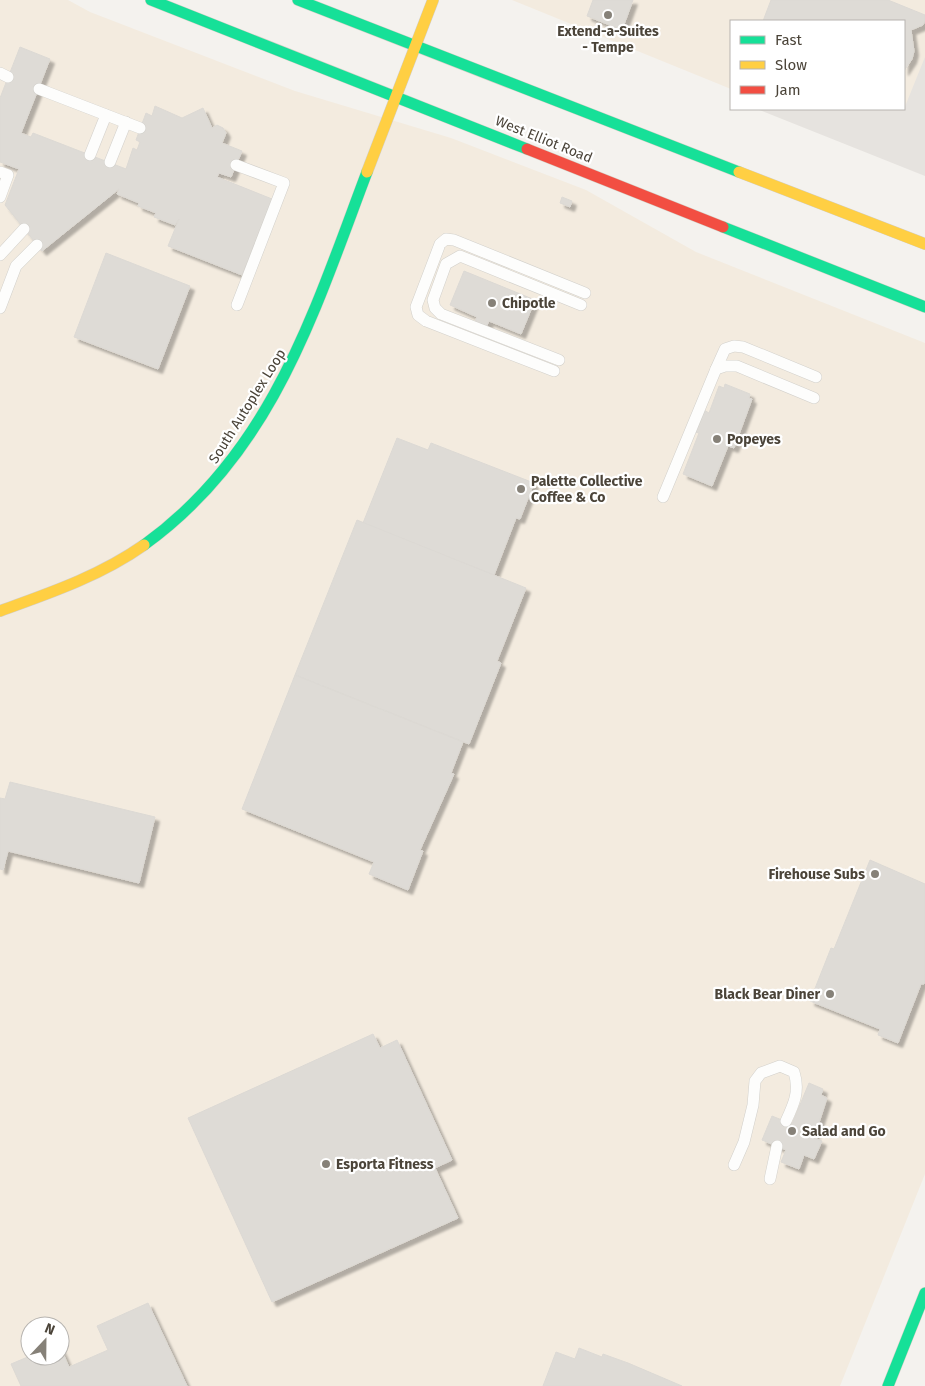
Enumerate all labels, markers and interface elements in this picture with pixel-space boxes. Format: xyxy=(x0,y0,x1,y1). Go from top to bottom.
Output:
marker: Extend-a-Suites - Tempe xyxy=(602,9,614,21)
legend xyxy=(730,20,905,110)
place label: Extend-a-Suites - Tempe xyxy=(557,23,659,56)
text: Fast xyxy=(775,31,802,49)
text: Slow xyxy=(775,56,807,74)
text: Jam xyxy=(775,81,801,99)
street label: West Elliot Road xyxy=(493,112,595,167)
place label: Chipotle xyxy=(502,295,556,312)
marker: Chipotle xyxy=(486,297,498,309)
street label: South Autoplex Loop xyxy=(205,346,290,467)
place label: Popeyes xyxy=(727,431,781,448)
marker: Popeyes xyxy=(711,433,723,445)
place label: Palette Collective Coffee & Co xyxy=(531,473,643,506)
marker: Palette Collective Coffee & Co xyxy=(515,483,527,495)
place label: Firehouse Subs xyxy=(769,866,865,883)
marker: Firehouse Subs xyxy=(869,868,881,880)
place label: Black Bear Diner xyxy=(715,986,820,1003)
marker: Black Bear Diner xyxy=(824,988,836,1000)
place label: Salad and Go xyxy=(802,1123,886,1140)
marker: Salad and Go xyxy=(786,1125,798,1137)
place label: Esporta Fitness xyxy=(336,1156,434,1173)
marker: Esporta Fitness xyxy=(320,1158,332,1170)
north arrow xyxy=(20,1316,70,1366)
text: N xyxy=(42,1320,57,1339)

